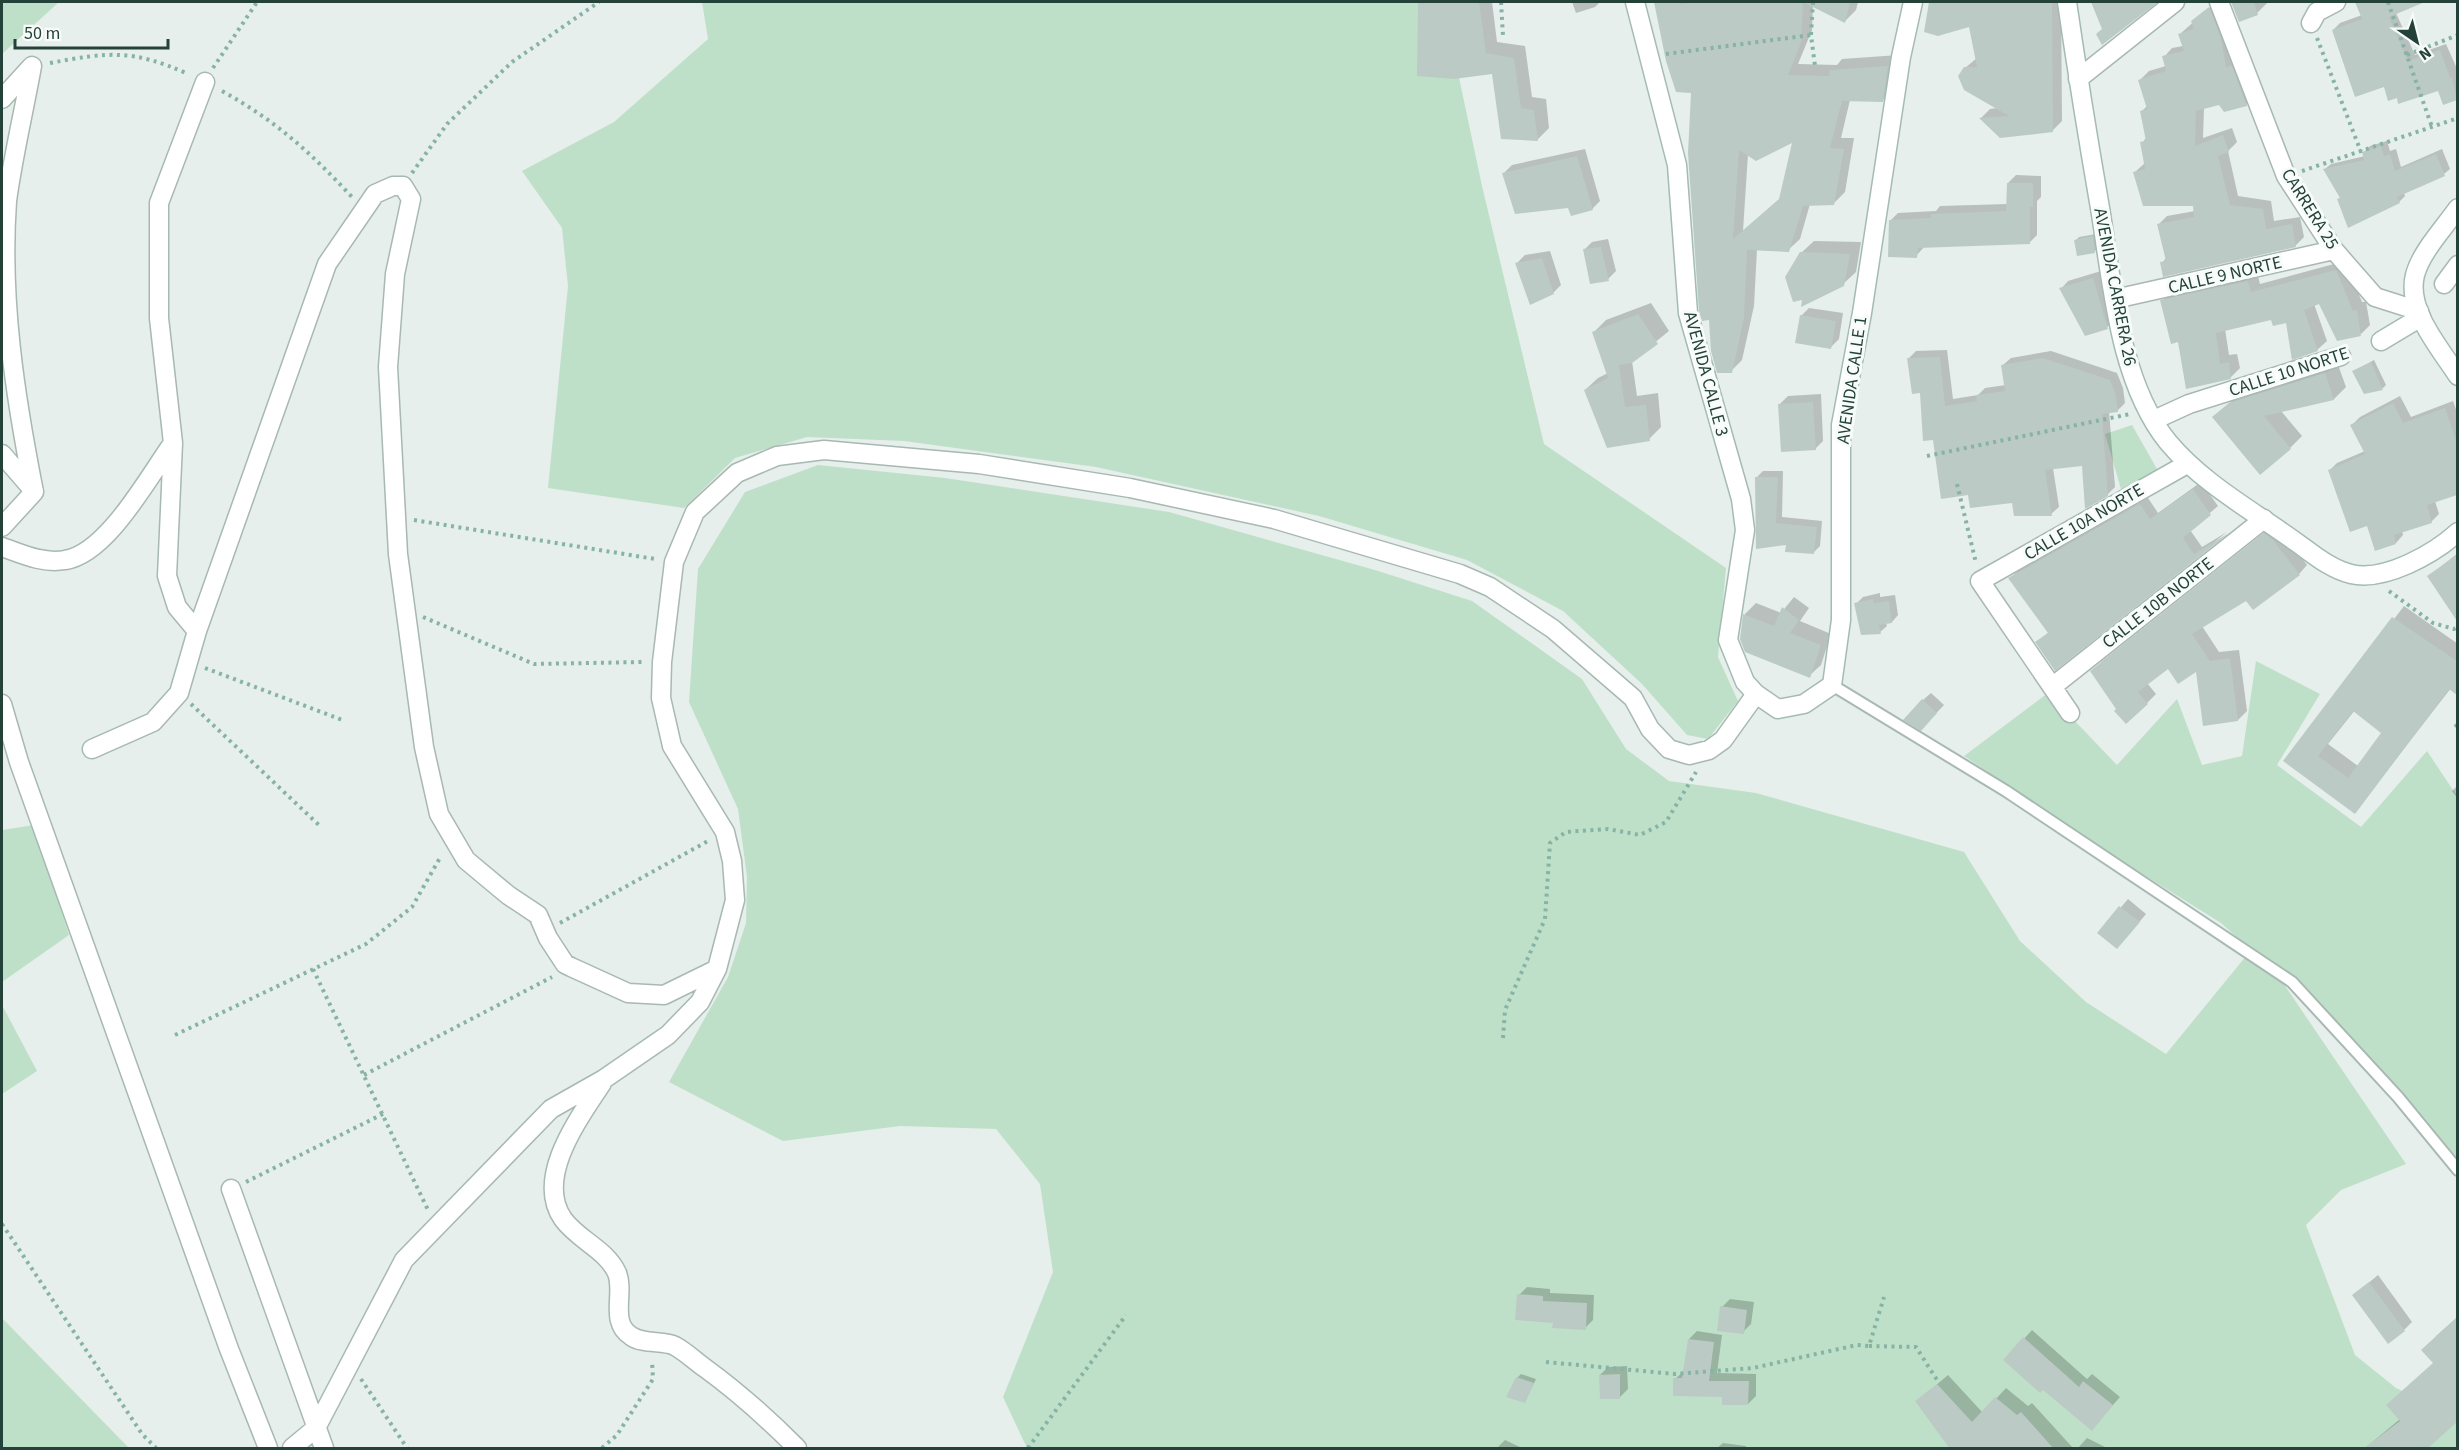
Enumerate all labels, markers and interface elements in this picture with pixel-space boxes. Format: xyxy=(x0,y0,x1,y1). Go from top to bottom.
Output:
scale bar xyxy=(15,12,168,50)
north arrow xyxy=(2387,12,2447,72)
text: 50 m xyxy=(24,21,60,46)
text: N xyxy=(2414,41,2436,66)
street label: CARRERA 25 xyxy=(2275,164,2345,254)
street label: AVENIDA CARRERA 26 xyxy=(2087,206,2143,368)
street label: CALLE 9 NORTE xyxy=(2166,250,2284,300)
street label: AVENIDA CALLE 3 xyxy=(1677,309,1735,439)
street label: AVENIDA CALLE 1 xyxy=(1831,315,1873,445)
street label: CALLE 10 NORTE xyxy=(2226,341,2352,403)
street label: CALLE 10A NORTE xyxy=(2019,478,2149,566)
street label: CALLE 10B NORTE xyxy=(2097,551,2219,655)

